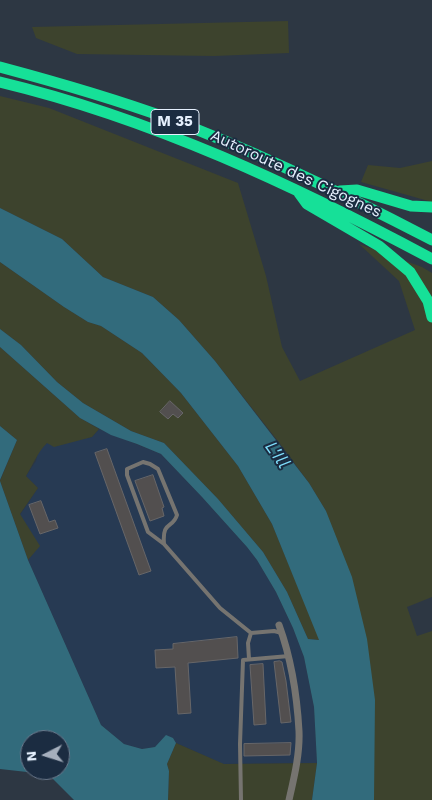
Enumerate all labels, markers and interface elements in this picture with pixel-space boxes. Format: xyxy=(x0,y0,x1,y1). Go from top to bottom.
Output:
road number: M 35 xyxy=(151,110,199,134)
street label: Autoroute des Cigognes xyxy=(208,126,384,222)
water label: L'Ill xyxy=(260,437,294,473)
north arrow xyxy=(20,730,70,780)
text: N xyxy=(23,750,39,762)

